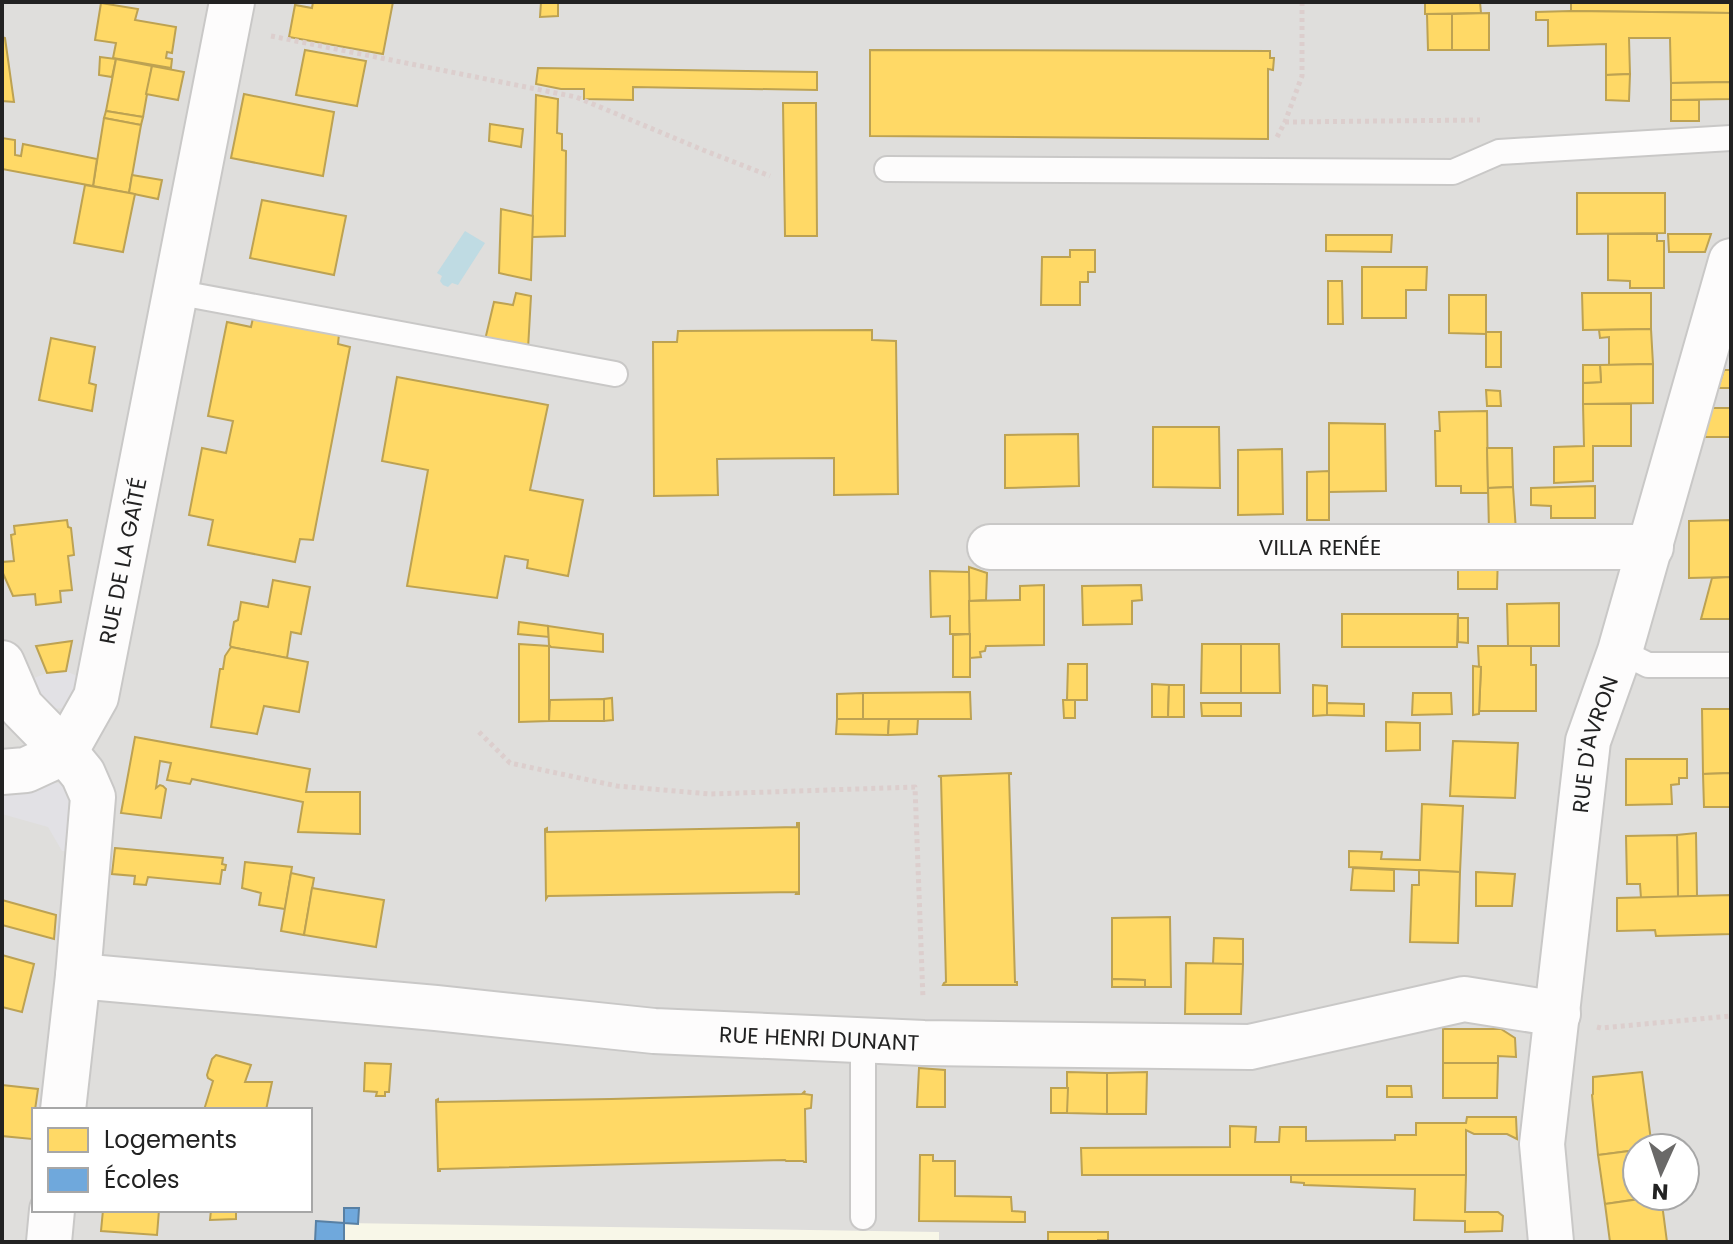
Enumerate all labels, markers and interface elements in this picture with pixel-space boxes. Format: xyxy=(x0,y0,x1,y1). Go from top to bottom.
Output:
street label: RUE DE LA GAÎTÉ xyxy=(92,475,155,647)
street label: VILLA RENÉE xyxy=(1259,532,1381,563)
street label: RUE D'AVRON xyxy=(1565,672,1626,815)
street label: RUE HENRI DUNANT xyxy=(718,1019,920,1059)
legend xyxy=(32,1108,312,1212)
text: Logements xyxy=(104,1123,237,1156)
north arrow xyxy=(1621,1132,1701,1212)
text: Écoles xyxy=(104,1163,180,1196)
text: N xyxy=(1651,1176,1669,1207)

